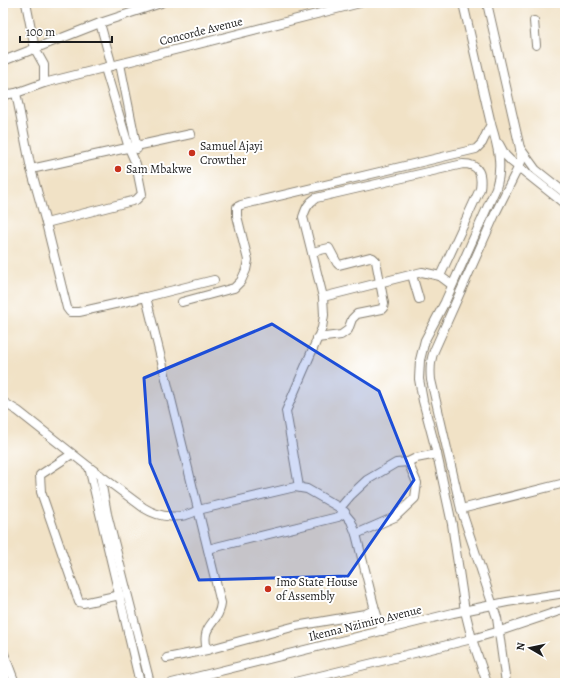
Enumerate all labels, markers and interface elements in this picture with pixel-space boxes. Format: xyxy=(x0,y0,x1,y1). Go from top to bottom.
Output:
street label: Concorde Avenue xyxy=(158,13,244,49)
scale bar xyxy=(20,18,112,44)
text: 100 m xyxy=(26,24,55,40)
place label: Samuel Ajayi Crowther xyxy=(200,138,263,168)
marker: Samuel Ajayi Crowther xyxy=(187,148,197,158)
place label: Sam Mbakwe xyxy=(126,161,192,177)
marker: Sam Mbakwe xyxy=(113,164,123,174)
place label: Imo State House of Assembly xyxy=(276,574,358,604)
marker: Imo State House of Assembly xyxy=(263,584,273,594)
street label: Ikenna Nzimiro Avenue xyxy=(307,601,423,645)
north arrow xyxy=(510,628,550,668)
text: N xyxy=(513,641,529,652)

